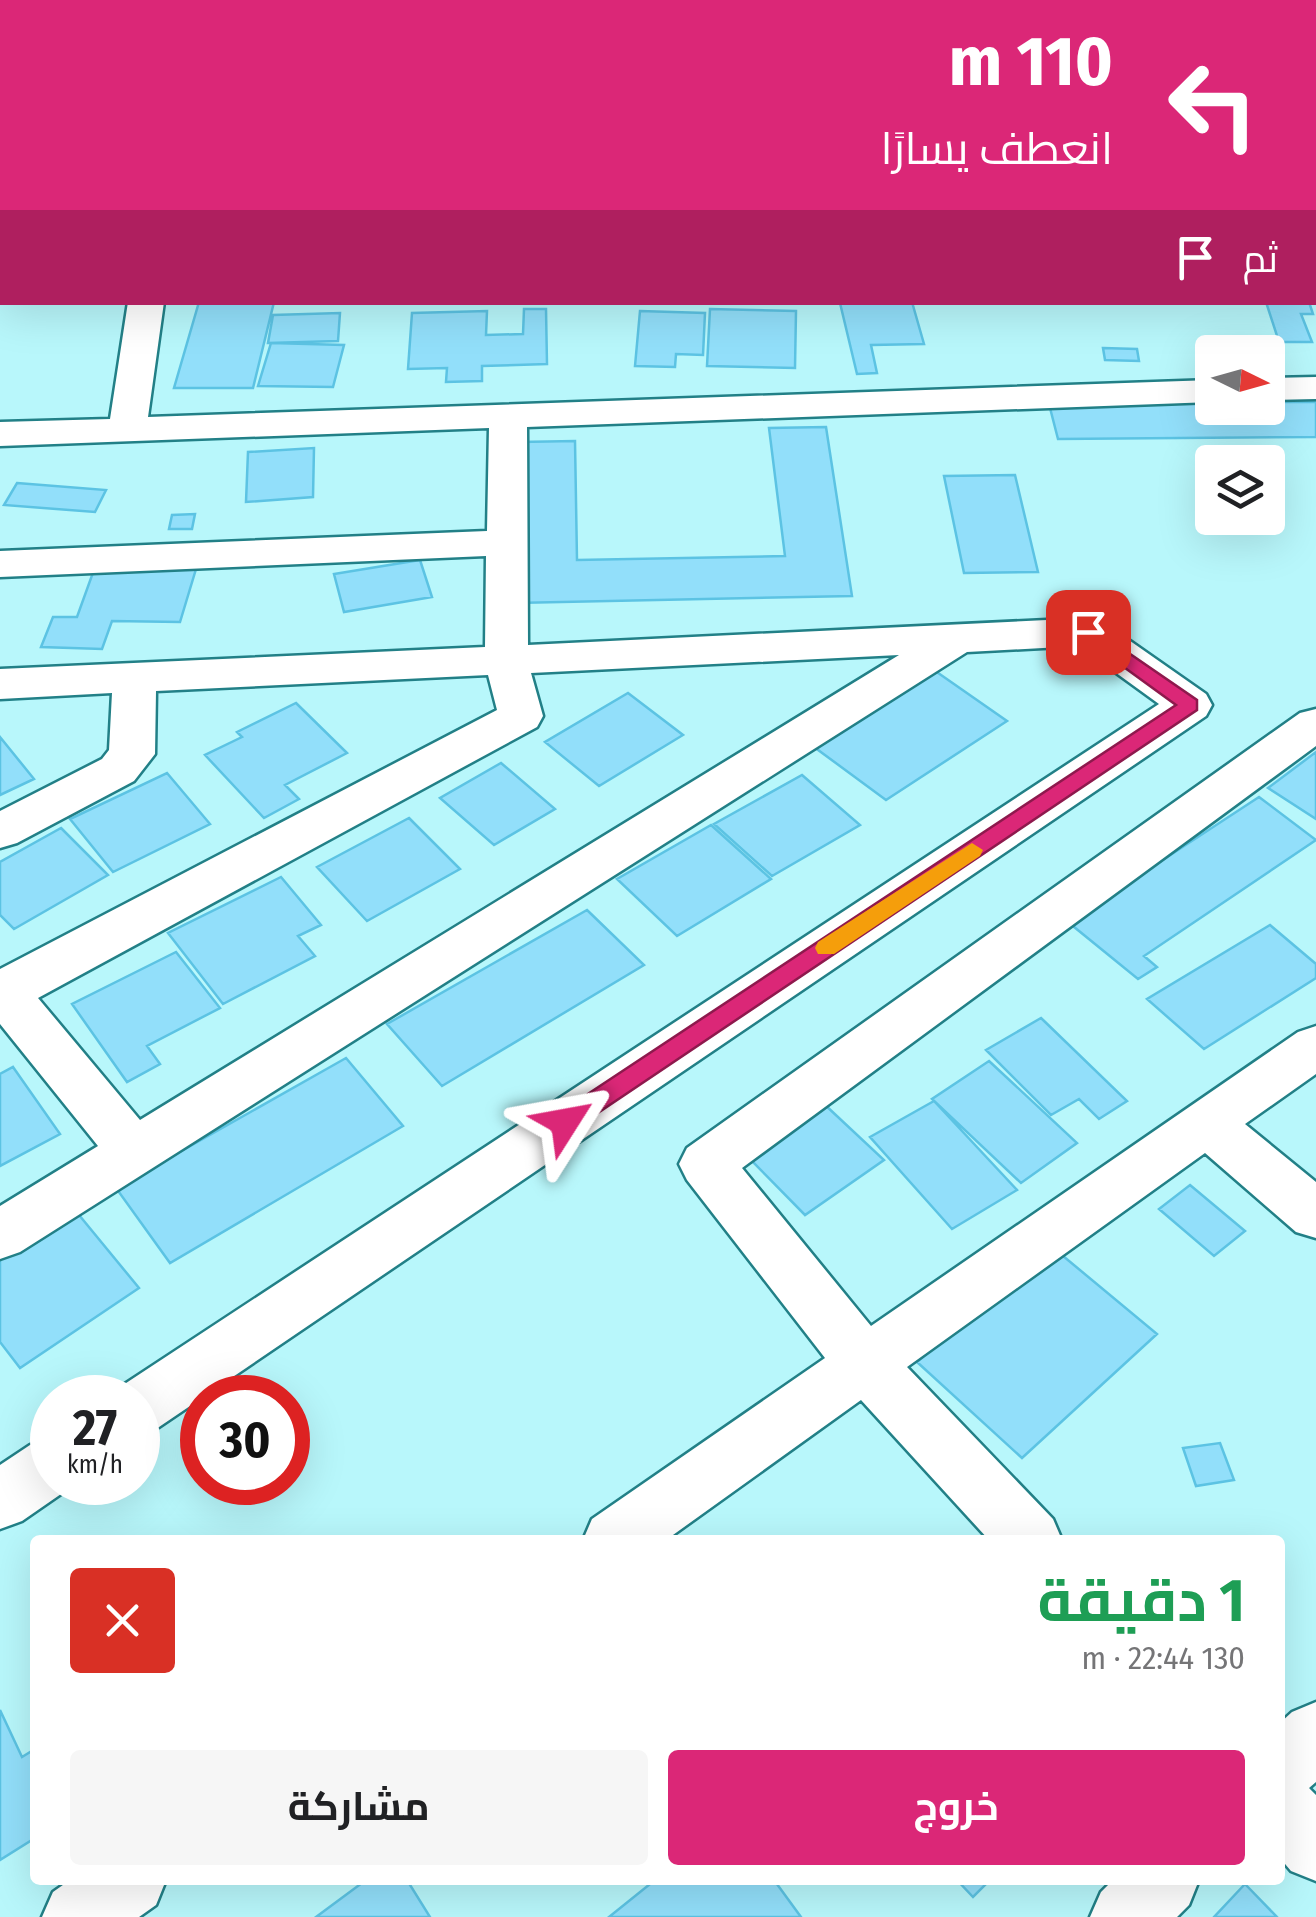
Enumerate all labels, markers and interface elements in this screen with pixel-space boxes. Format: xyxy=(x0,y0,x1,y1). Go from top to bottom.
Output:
text: 110 m xyxy=(949,20,1113,104)
icon: left xyxy=(1148,40,1278,170)
text: انعطف يسارًا xyxy=(881,122,1113,176)
icon: arrive xyxy=(1168,230,1223,285)
text: ثم xyxy=(1243,236,1278,282)
north arrow xyxy=(1195,335,1285,425)
map controls xyxy=(1195,335,1285,535)
button: layers xyxy=(1195,445,1285,535)
pin xyxy=(1046,590,1131,675)
icon: arrive xyxy=(1061,605,1116,660)
position arrow xyxy=(513,1070,617,1174)
speed limit sign: 30 xyxy=(180,1375,310,1505)
text: 27 xyxy=(73,1398,117,1458)
text: km/h xyxy=(67,1450,123,1480)
text: 1 دقيقة xyxy=(1038,1565,1245,1637)
button: close xyxy=(70,1568,175,1673)
text: 130 m · 22:44 xyxy=(1082,1639,1245,1677)
button: مشاركة xyxy=(70,1750,648,1865)
button: خروج xyxy=(668,1750,1245,1865)

